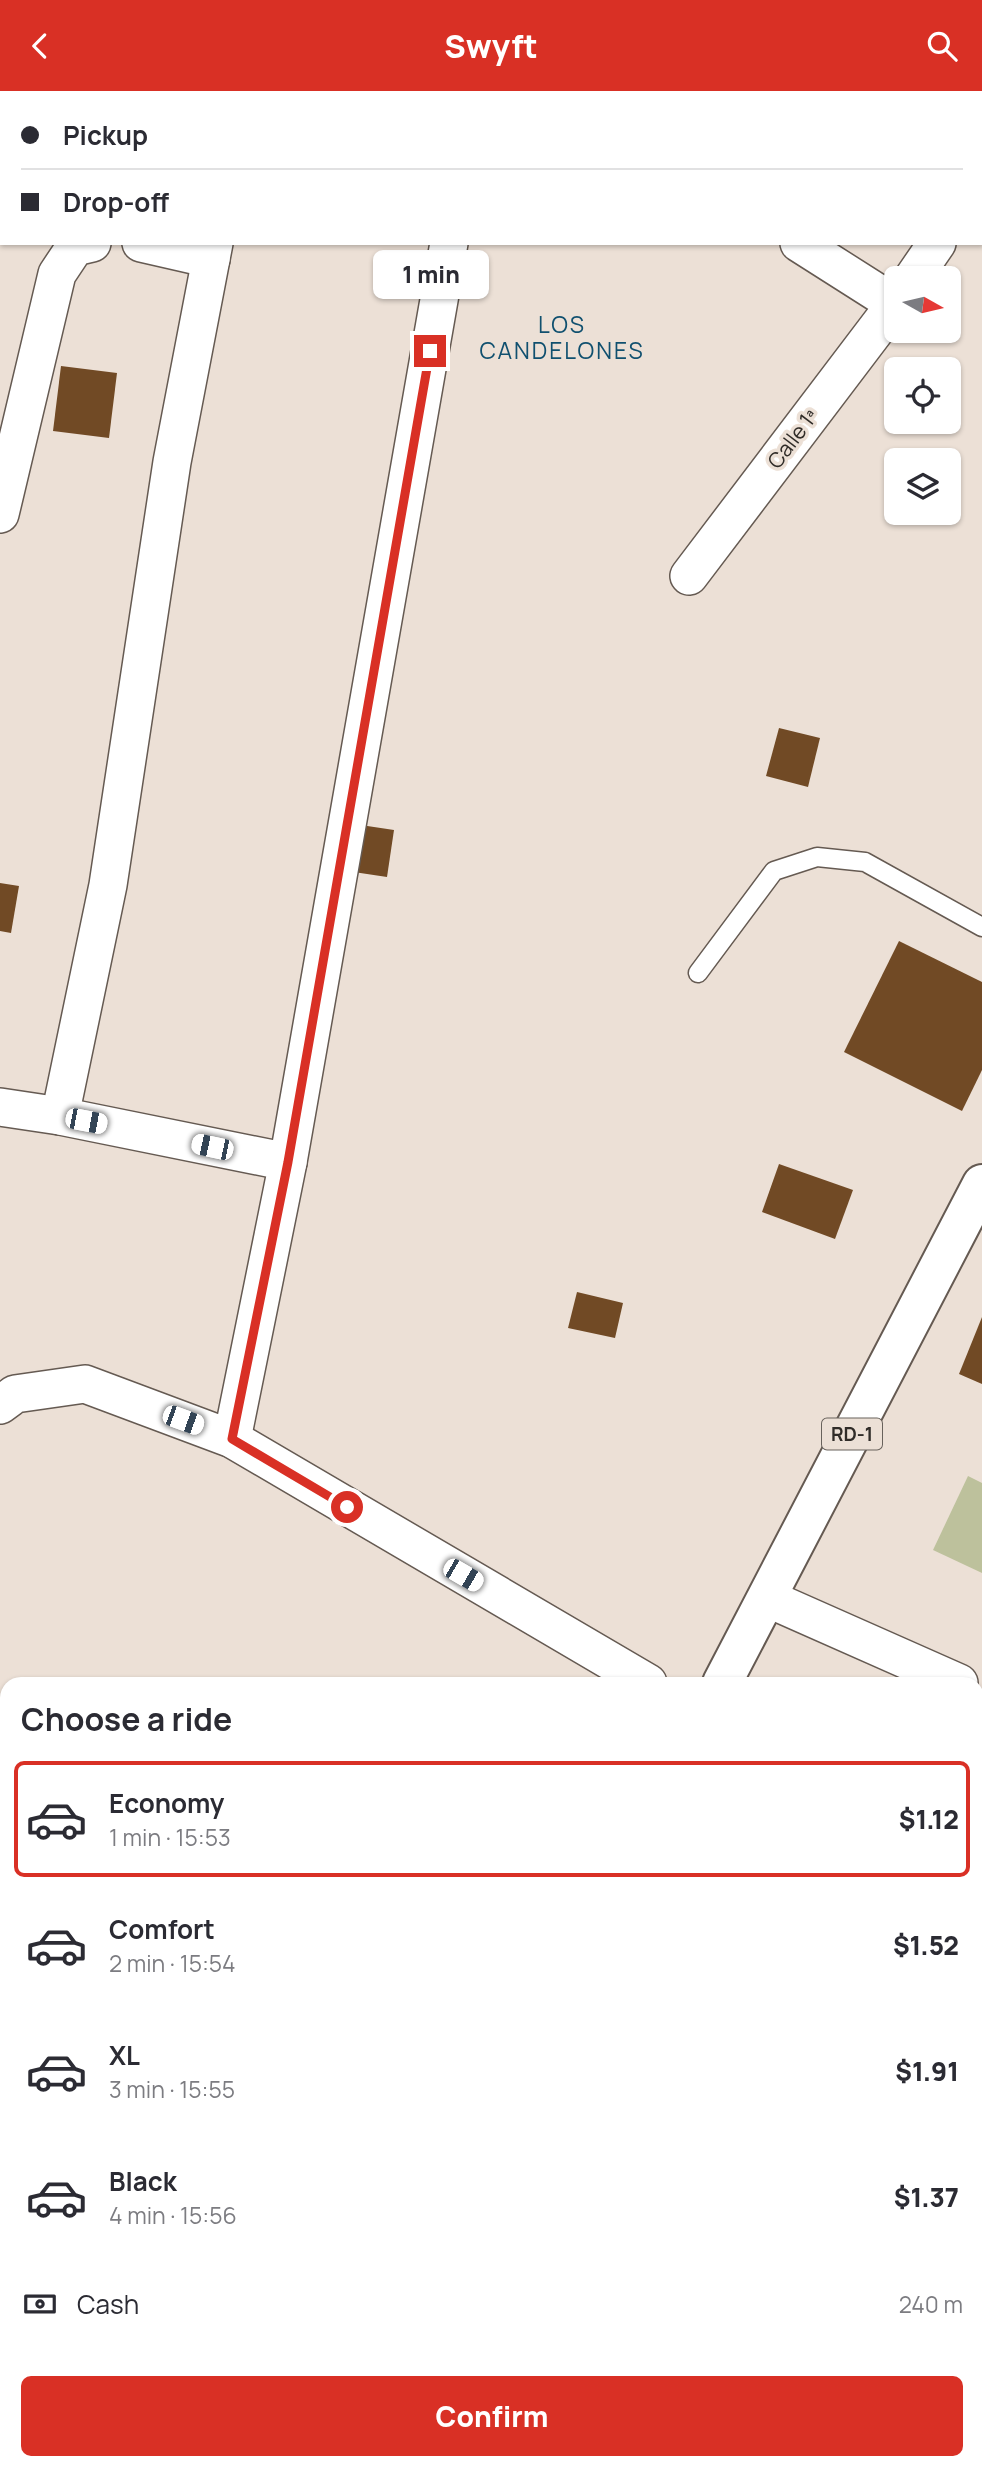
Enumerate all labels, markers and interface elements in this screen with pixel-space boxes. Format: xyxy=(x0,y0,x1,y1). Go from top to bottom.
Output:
text: Swyft xyxy=(444,24,538,68)
icon: back xyxy=(21,27,59,65)
icon: search xyxy=(923,27,961,65)
text: Pickup xyxy=(63,117,148,153)
text: Drop-off xyxy=(63,184,169,220)
callout: 1 min xyxy=(372,250,488,299)
text: 1 min xyxy=(402,258,460,290)
north arrow xyxy=(884,266,961,343)
map controls xyxy=(884,266,961,525)
district label: LOS CANDELONES xyxy=(479,308,645,366)
route end xyxy=(414,335,446,367)
button: locate xyxy=(884,357,961,434)
street label: Calle 1ª xyxy=(761,403,824,474)
button: layers xyxy=(884,448,961,525)
car xyxy=(64,1107,109,1135)
car xyxy=(190,1132,235,1162)
car xyxy=(160,1403,207,1437)
road number: RD-1 xyxy=(822,1419,882,1449)
route start xyxy=(331,1491,363,1523)
car xyxy=(440,1555,487,1595)
text: Choose a ride xyxy=(21,1697,232,1741)
text: Economy xyxy=(109,1785,224,1821)
icon: car xyxy=(25,1788,88,1851)
text: $1.12 xyxy=(899,1801,959,1837)
text: 1 min · 15:53 xyxy=(109,1821,231,1853)
text: Comfort xyxy=(109,1911,215,1947)
icon: car xyxy=(25,1914,88,1977)
text: $1.52 xyxy=(893,1927,959,1963)
text: 2 min · 15:54 xyxy=(109,1947,236,1979)
text: XL xyxy=(109,2037,140,2073)
icon: car xyxy=(25,2040,88,2103)
text: $1.91 xyxy=(895,2053,959,2089)
text: 3 min · 15:55 xyxy=(109,2073,235,2105)
text: Black xyxy=(109,2163,177,2199)
icon: car xyxy=(25,2166,88,2229)
text: $1.37 xyxy=(894,2179,959,2215)
text: 4 min · 15:56 xyxy=(109,2199,237,2231)
icon: cash xyxy=(21,2285,59,2323)
text: Cash xyxy=(77,2286,139,2322)
text: 240 m xyxy=(899,2288,963,2320)
button: Confirm xyxy=(21,2376,963,2456)

